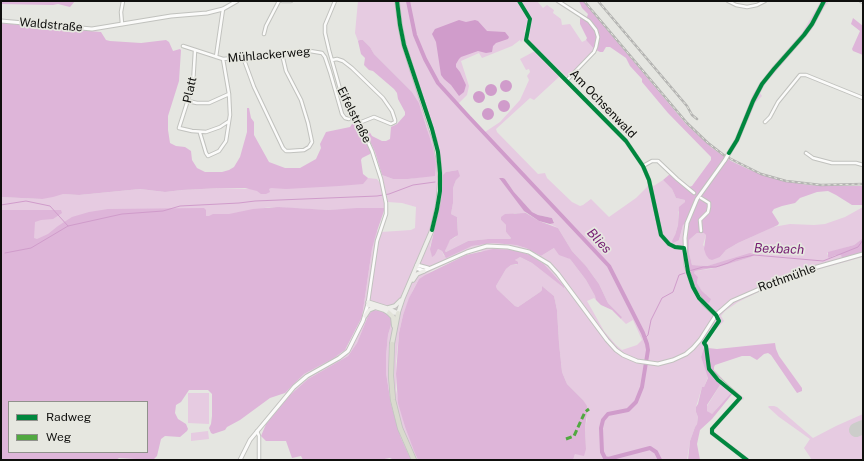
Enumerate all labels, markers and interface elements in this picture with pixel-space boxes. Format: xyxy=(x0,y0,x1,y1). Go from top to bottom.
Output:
street label: Waldstraße xyxy=(19,15,83,35)
street label: Mühlackerweg xyxy=(227,44,311,66)
street label: Am Ochsenwald xyxy=(567,67,639,141)
street label: Platt xyxy=(180,76,200,104)
street label: Eifelstraße xyxy=(334,85,374,145)
water label: Blies xyxy=(583,225,615,257)
water label: Bexbach xyxy=(754,240,804,258)
street label: Rothmühle xyxy=(756,261,818,295)
legend xyxy=(8,401,148,453)
text: Radweg xyxy=(46,410,91,424)
text: Weg xyxy=(46,430,71,444)

